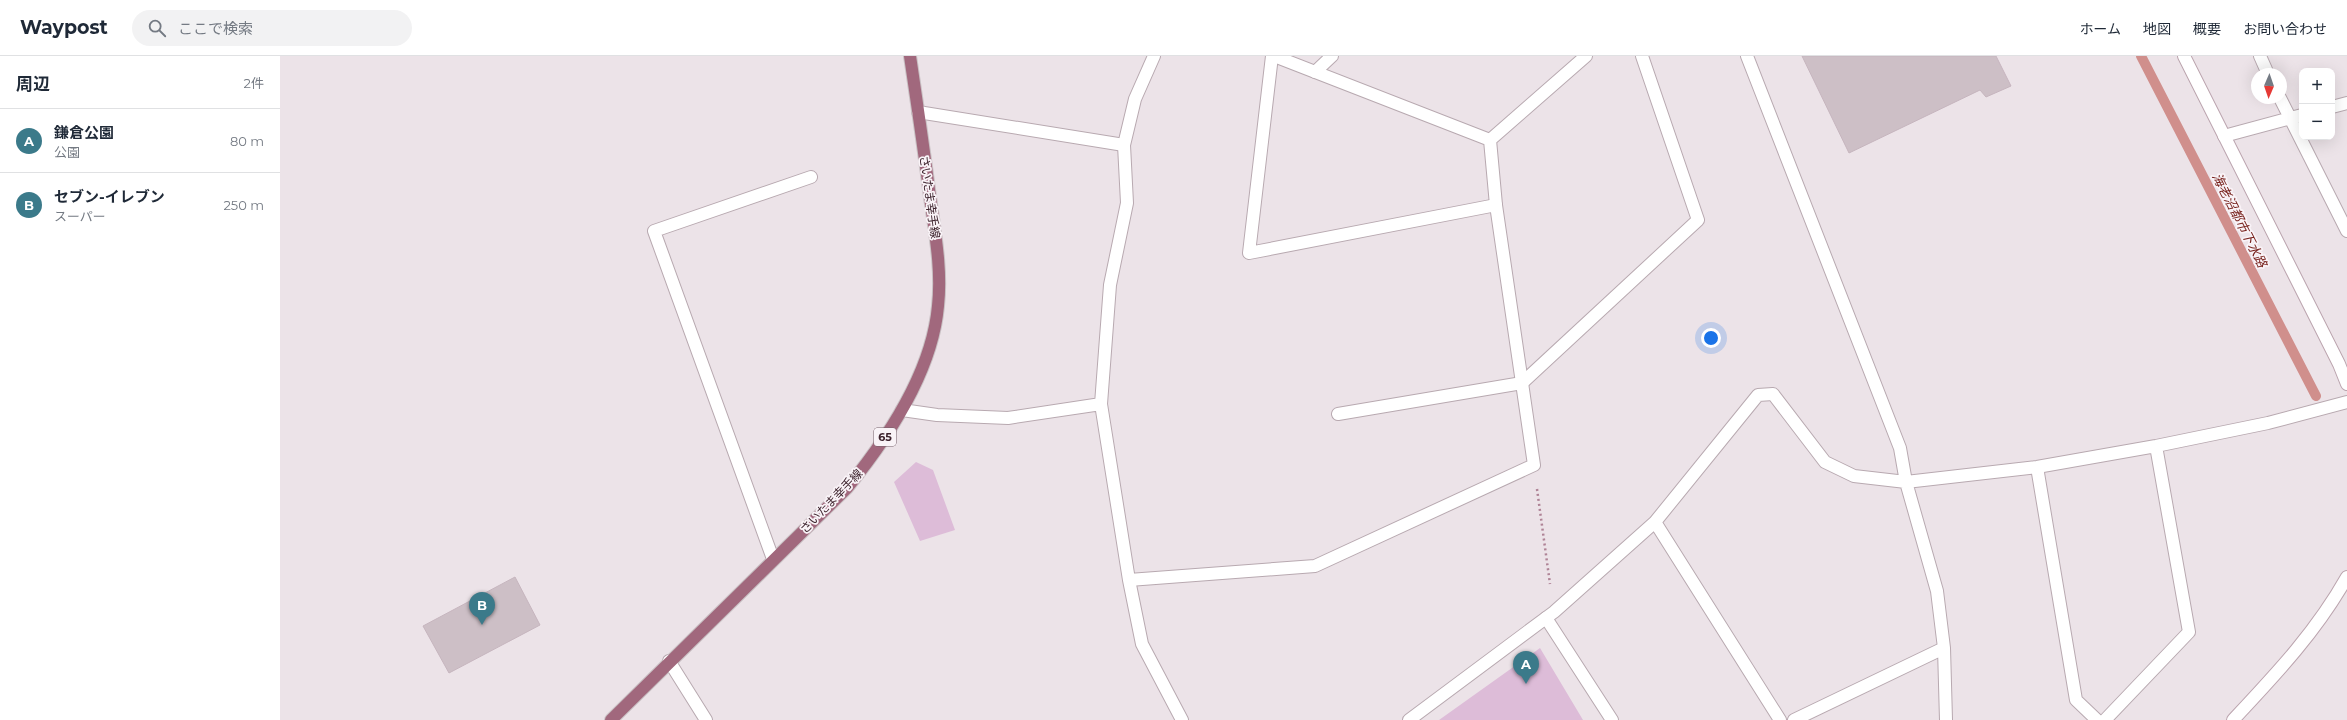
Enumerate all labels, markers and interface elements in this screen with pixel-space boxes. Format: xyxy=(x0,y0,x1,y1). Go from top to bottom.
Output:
search box xyxy=(132,10,412,46)
text: Waypost xyxy=(20,16,108,39)
icon: search xyxy=(146,17,168,39)
text: ここで検索 xyxy=(178,19,253,38)
text: ホーム xyxy=(2079,20,2121,38)
text: 地図 xyxy=(2143,20,2171,38)
text: 概要 xyxy=(2193,20,2221,38)
text: お問い合わせ xyxy=(2243,20,2327,38)
north arrow xyxy=(2251,68,2287,104)
map controls xyxy=(2299,68,2335,140)
button: + xyxy=(2299,68,2335,104)
text: 周辺 xyxy=(16,74,50,94)
text: 2件 xyxy=(244,75,264,91)
button: − xyxy=(2299,104,2335,140)
text: 鎌倉公園 xyxy=(54,123,114,142)
text: A xyxy=(24,133,34,149)
text: 80 m xyxy=(230,133,264,149)
text: 公園 xyxy=(54,144,80,160)
street label: さいたま幸手線 xyxy=(917,155,943,239)
water label: 海老沼都市下水路 xyxy=(2209,170,2271,271)
text: セブン-イレブン xyxy=(54,187,165,206)
text: B xyxy=(24,197,34,213)
text: 250 m xyxy=(223,197,264,213)
text: スーパー xyxy=(54,208,106,224)
your location xyxy=(1701,328,1721,348)
road number: 65 xyxy=(874,428,896,446)
street label: さいたま幸手線 xyxy=(797,466,865,536)
pin: B xyxy=(469,592,495,625)
pin: A xyxy=(1513,651,1539,684)

